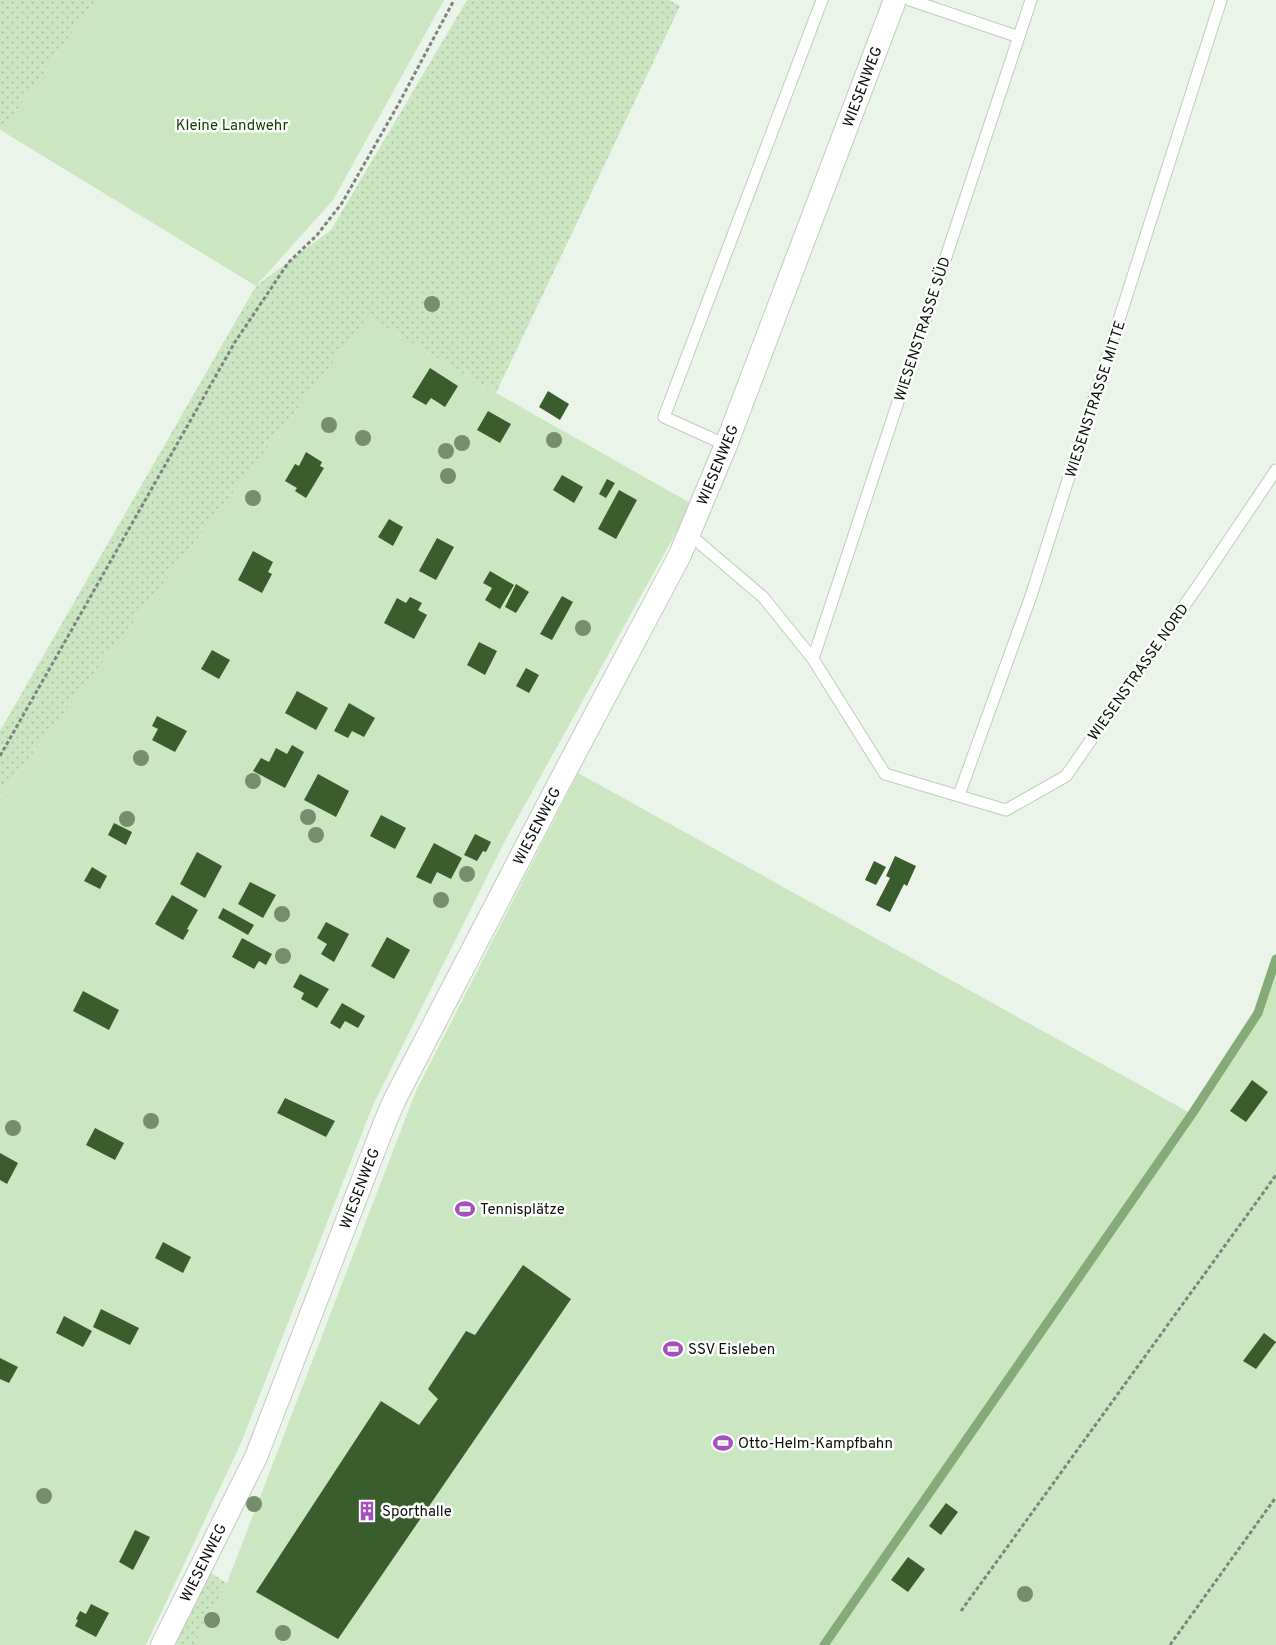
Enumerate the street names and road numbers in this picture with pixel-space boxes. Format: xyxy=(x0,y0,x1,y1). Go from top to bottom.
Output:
street label: WIESENWEG xyxy=(840,44,888,130)
street label: WIESENSTRASSE SÜD xyxy=(890,254,956,404)
street label: WIESENSTRASSE MITTE xyxy=(1062,319,1131,480)
street label: WIESENWEG xyxy=(694,423,744,508)
street label: WIESENSTRASSE NORD xyxy=(1085,601,1194,745)
street label: WIESENWEG xyxy=(510,784,566,869)
street label: WIESENWEG xyxy=(337,1146,385,1232)
street label: WIESENWEG xyxy=(177,1521,232,1606)

